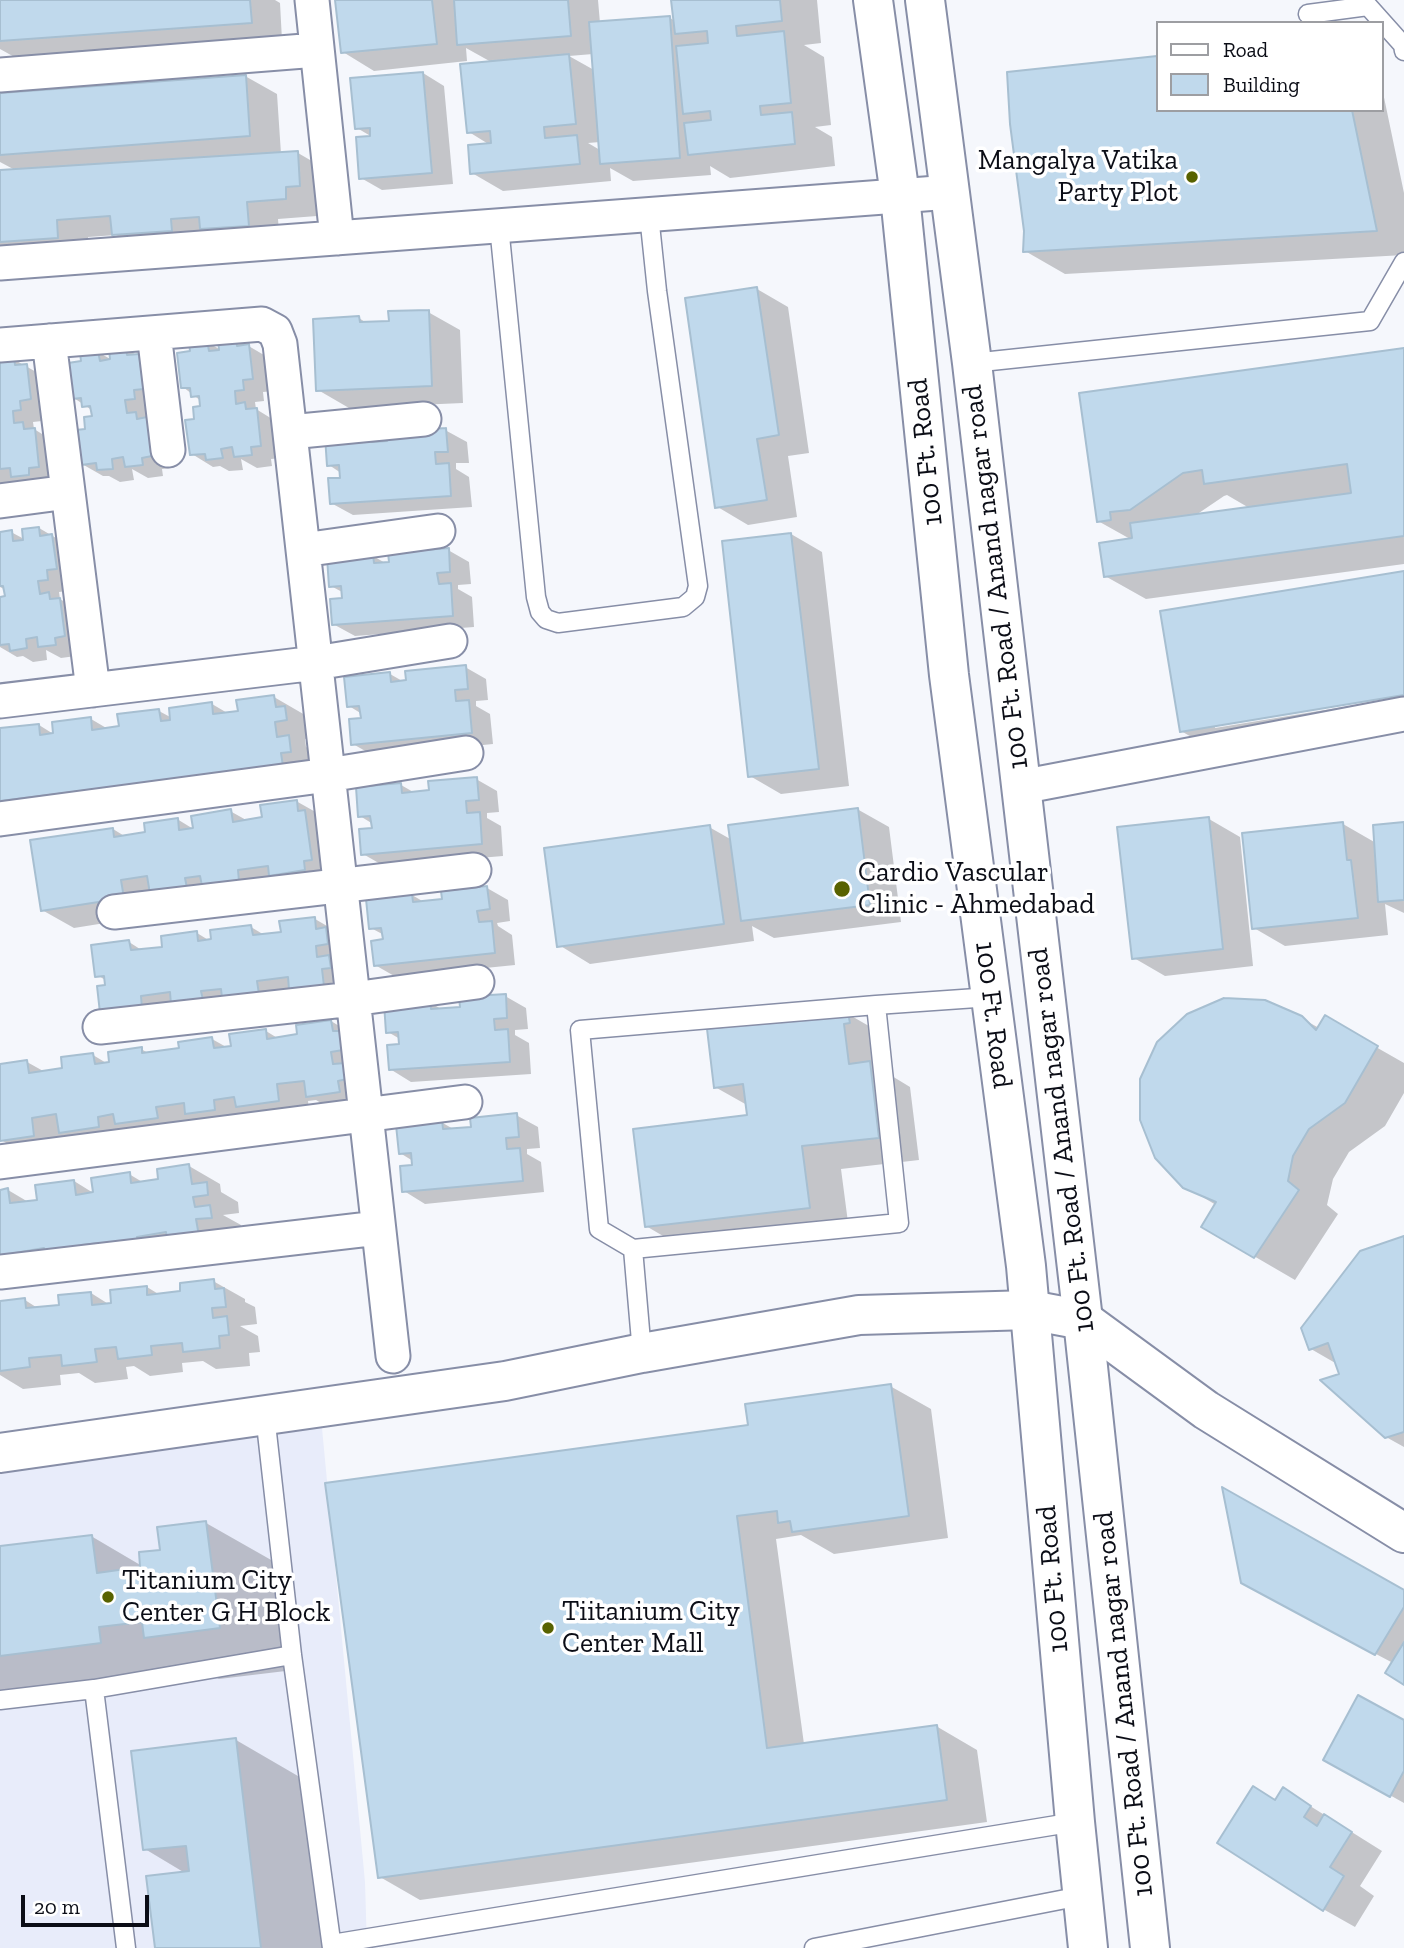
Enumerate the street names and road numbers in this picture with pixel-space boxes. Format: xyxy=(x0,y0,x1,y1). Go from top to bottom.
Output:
street label: 100 Ft. Road xyxy=(902,377,950,527)
street label: 100 Ft. Road / Anand nagar road xyxy=(956,383,1036,771)
street label: 100 Ft. Road xyxy=(967,940,1019,1090)
street label: 100 Ft. Road / Anand nagar road xyxy=(1022,946,1102,1334)
street label: 100 Ft. Road xyxy=(1030,1504,1076,1654)
street label: 100 Ft. Road / Anand nagar road xyxy=(1087,1510,1161,1898)

